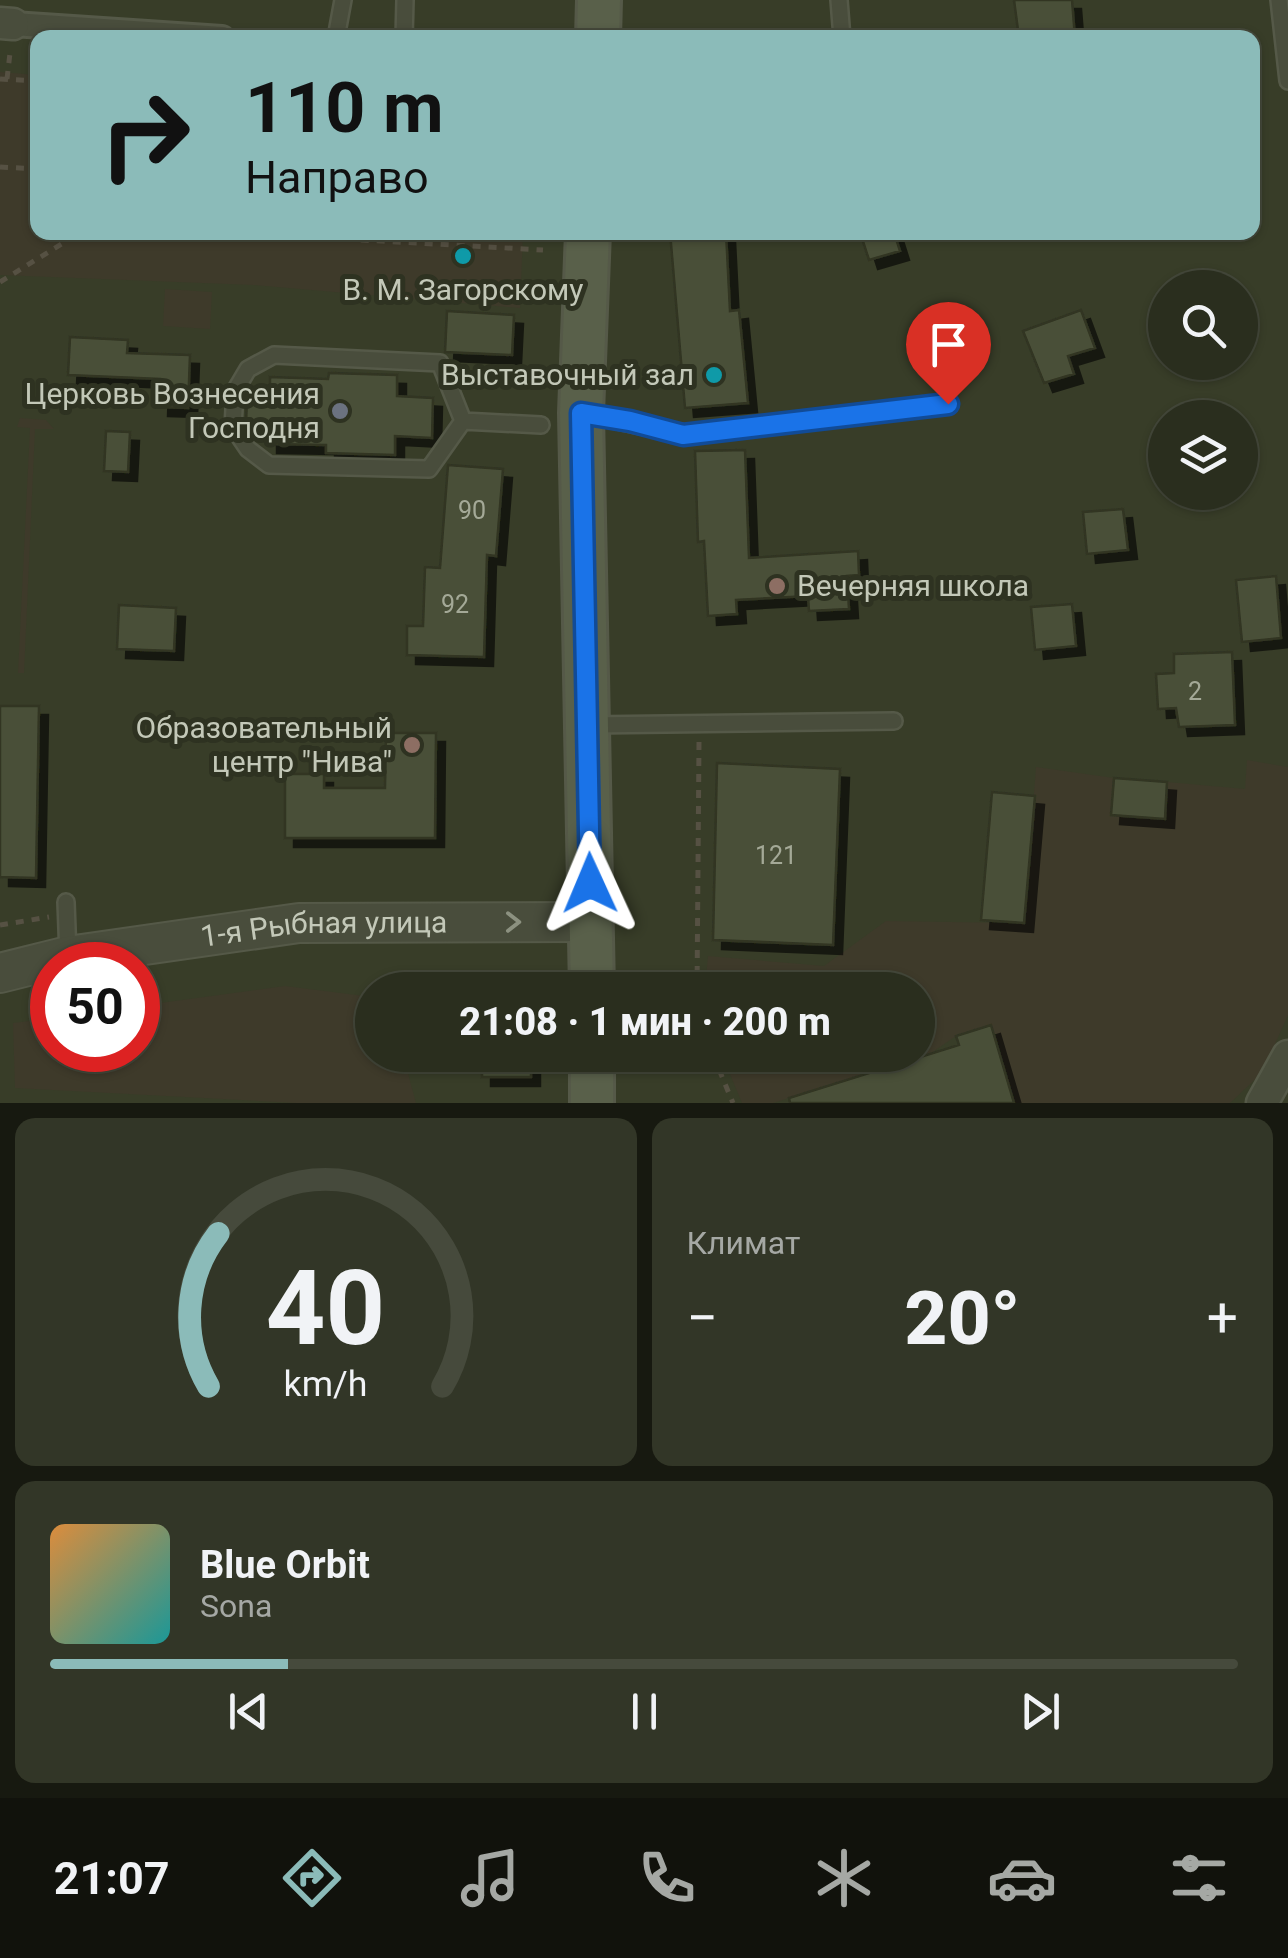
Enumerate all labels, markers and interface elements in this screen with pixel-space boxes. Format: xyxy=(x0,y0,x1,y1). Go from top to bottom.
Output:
text: 110 m xyxy=(245,67,444,149)
icon: right xyxy=(80,70,210,200)
text: Направо xyxy=(245,151,429,204)
marker: В. М. Загорскому xyxy=(452,245,474,267)
map controls xyxy=(1148,270,1258,510)
button: search xyxy=(1148,270,1258,380)
place label: В. М. Загорскому xyxy=(342,272,584,307)
pin xyxy=(906,302,991,405)
icon: arrive xyxy=(921,317,976,372)
place label: Выставочный зал xyxy=(441,357,694,392)
marker: Выставочный зал xyxy=(703,364,725,386)
place label: Церковь Вознесения Господня xyxy=(24,376,320,445)
marker: Церковь Вознесения Господня xyxy=(329,400,351,422)
button: layers xyxy=(1148,400,1258,510)
house number: 90 xyxy=(458,496,486,525)
place label: Вечерняя школа xyxy=(797,568,1029,603)
marker: Вечерняя школа xyxy=(766,575,788,597)
house number: 92 xyxy=(441,590,469,619)
house number: 2 xyxy=(1188,677,1202,706)
place label: Образовательный центр "Нива" xyxy=(136,710,392,779)
marker: Образовательный центр "Нива" xyxy=(401,734,423,756)
position arrow xyxy=(538,831,642,935)
house number: 121 xyxy=(755,841,797,870)
street label: 1-я Рыбная улица xyxy=(198,904,447,954)
one-way arrow xyxy=(506,911,522,933)
speed limit sign: 50 xyxy=(30,942,160,1072)
text: 21:08 · 1 мин · 200 m xyxy=(459,1000,831,1044)
text: Климат xyxy=(687,1224,800,1262)
text: 40 xyxy=(266,1248,385,1369)
text: 20° xyxy=(904,1274,1020,1362)
text: − xyxy=(687,1286,718,1350)
text: + xyxy=(1207,1286,1238,1350)
text: km/h xyxy=(284,1363,368,1405)
text: Blue Orbit xyxy=(200,1543,370,1587)
text: Sona xyxy=(200,1587,272,1625)
icon: previous xyxy=(221,1684,276,1739)
icon: pause xyxy=(617,1684,672,1739)
icon: next xyxy=(1013,1684,1068,1739)
icon: directions xyxy=(277,1843,347,1913)
icon: music xyxy=(455,1843,525,1913)
icon: phone xyxy=(632,1843,702,1913)
icon: climate xyxy=(809,1843,879,1913)
icon: car xyxy=(987,1843,1057,1913)
icon: filters xyxy=(1164,1843,1234,1913)
text: 21:07 xyxy=(54,1852,170,1905)

